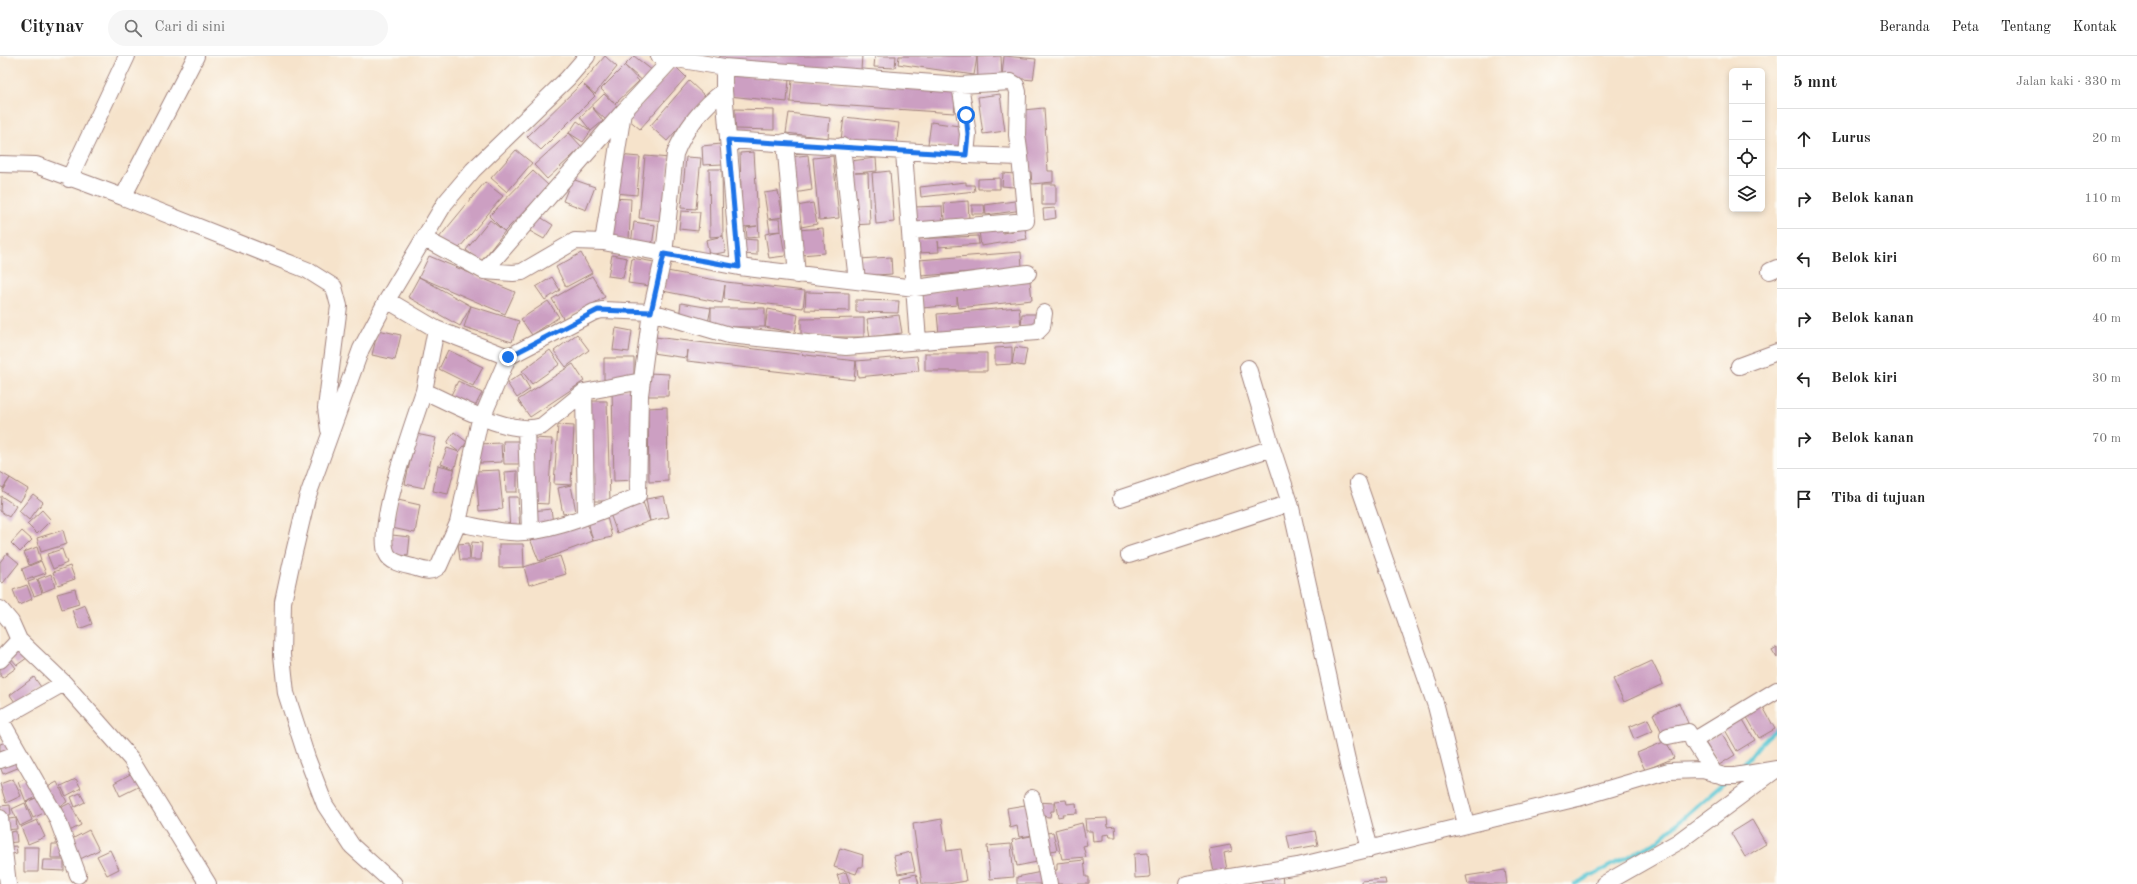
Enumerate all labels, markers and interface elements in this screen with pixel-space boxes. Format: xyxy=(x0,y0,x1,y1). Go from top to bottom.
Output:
search box xyxy=(108,10,388,46)
icon: search xyxy=(122,17,144,39)
text: Citynav xyxy=(20,18,84,37)
text: Cari di sini xyxy=(154,20,225,35)
text: Beranda xyxy=(1879,20,1930,34)
text: Peta xyxy=(1952,20,1979,34)
text: Tentang xyxy=(2001,20,2051,34)
text: Kontak xyxy=(2073,20,2117,34)
map controls xyxy=(1729,68,1765,212)
button: + xyxy=(1729,68,1765,104)
text: 5 mnt xyxy=(1793,74,1837,91)
text: Jalan kaki · 330 m xyxy=(2016,75,2121,88)
button: − xyxy=(1729,104,1765,140)
route start xyxy=(957,106,975,124)
icon: ahead xyxy=(1793,128,1815,150)
text: Lurus xyxy=(1831,131,1871,146)
text: 20 m xyxy=(2092,132,2121,145)
button: locate xyxy=(1729,140,1765,176)
button: layers xyxy=(1729,176,1765,212)
icon: right xyxy=(1793,188,1815,210)
text: Belok kanan xyxy=(1831,191,1914,206)
text: 110 m xyxy=(2084,192,2121,205)
icon: left xyxy=(1793,248,1815,270)
text: Belok kiri xyxy=(1831,251,1897,266)
text: 60 m xyxy=(2092,252,2121,265)
icon: right xyxy=(1793,308,1815,330)
text: Belok kanan xyxy=(1831,311,1914,326)
text: 40 m xyxy=(2092,312,2121,325)
route end xyxy=(499,348,517,366)
icon: left xyxy=(1793,368,1815,390)
text: Belok kiri xyxy=(1831,371,1897,386)
text: 30 m xyxy=(2092,372,2121,385)
icon: right xyxy=(1793,428,1815,450)
text: Belok kanan xyxy=(1831,431,1914,446)
text: 70 m xyxy=(2092,432,2121,445)
icon: arrive xyxy=(1793,488,1815,510)
text: Tiba di tujuan xyxy=(1831,491,1925,506)

